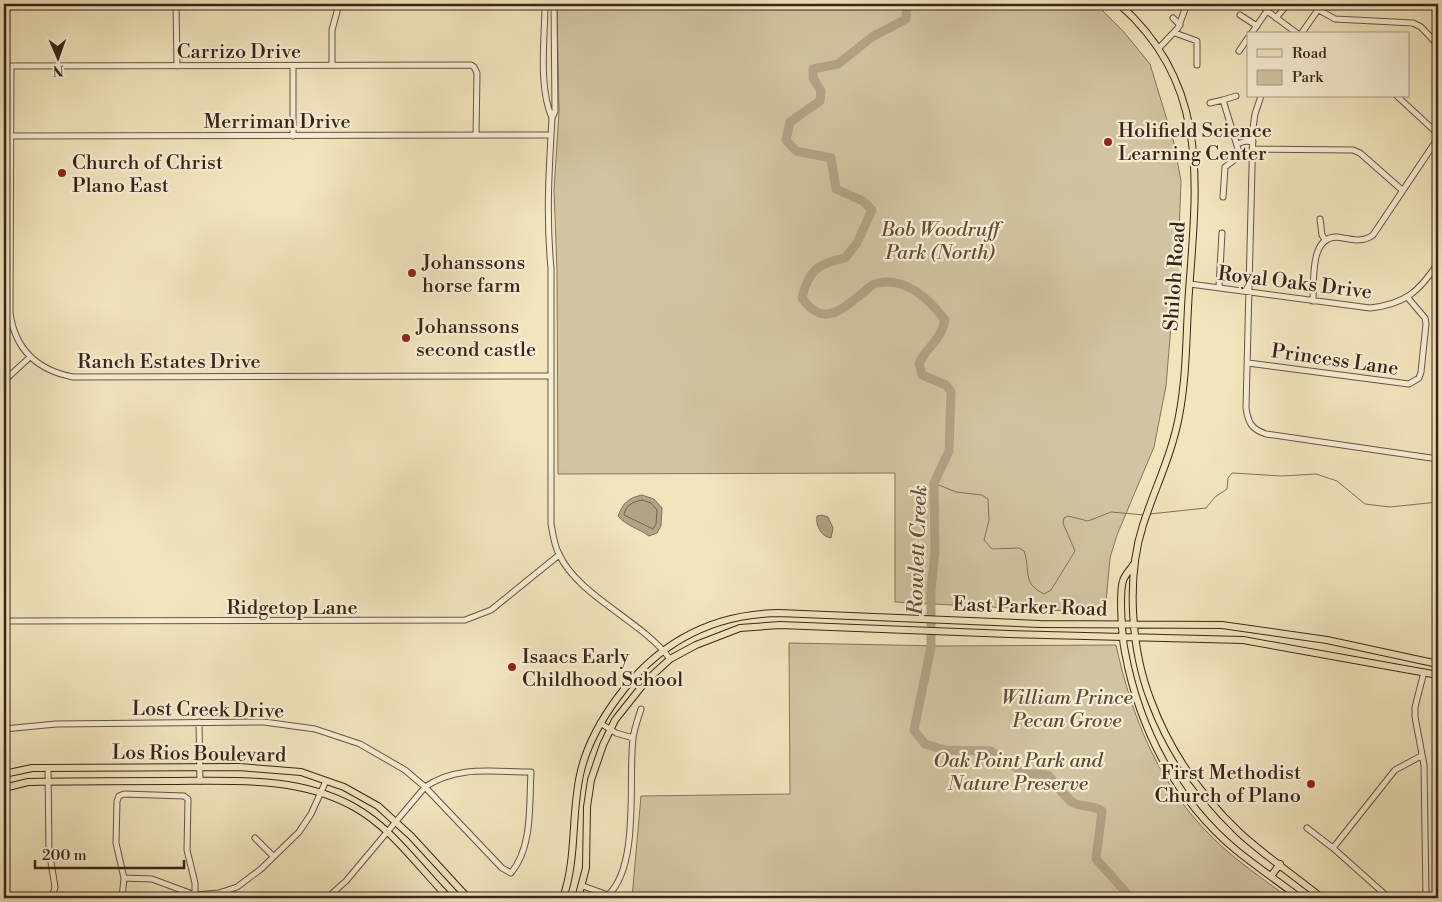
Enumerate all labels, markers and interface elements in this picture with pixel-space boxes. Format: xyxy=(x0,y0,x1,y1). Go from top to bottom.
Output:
north arrow xyxy=(32,32,82,82)
legend xyxy=(1247,32,1410,98)
street label: Carrizo Drive xyxy=(177,40,301,65)
text: Road xyxy=(1292,44,1327,63)
text: N xyxy=(53,61,64,79)
text: Park xyxy=(1292,68,1324,87)
street label: Merriman Drive xyxy=(203,110,351,135)
place label: Holifield Science Learning Center xyxy=(1118,119,1272,167)
marker: Holifield Science Learning Center xyxy=(1102,136,1114,148)
place label: Church of Christ Plano East xyxy=(72,151,223,199)
marker: Church of Christ Plano East xyxy=(56,167,68,179)
park label: Bob Woodruff Park (North) xyxy=(880,218,1004,266)
street label: Shiloh Road xyxy=(1159,220,1192,332)
place label: Johanssons horse farm xyxy=(421,251,525,299)
street label: Royal Oaks Drive xyxy=(1216,262,1373,305)
marker: Johanssons horse farm xyxy=(406,267,418,279)
place label: Johanssons second castle xyxy=(415,315,536,363)
marker: Johanssons second castle xyxy=(400,332,412,344)
street label: Princess Lane xyxy=(1269,339,1400,382)
street label: Ranch Estates Drive xyxy=(77,350,261,375)
water label: Rowlett Creek xyxy=(903,485,933,617)
street label: East Parker Road xyxy=(952,592,1108,623)
street label: Ridgetop Lane xyxy=(226,596,358,621)
place label: Isaacs Early Childhood School xyxy=(522,645,683,693)
marker: Isaacs Early Childhood School xyxy=(506,661,518,673)
park label: William Prince Pecan Grove xyxy=(1001,686,1134,734)
street label: Lost Creek Drive xyxy=(132,697,284,724)
street label: Los Rios Boulevard xyxy=(112,740,287,769)
park label: Oak Point Park and Nature Preserve xyxy=(933,749,1104,797)
place label: First Methodist Church of Plano xyxy=(1154,761,1301,809)
marker: First Methodist Church of Plano xyxy=(1305,778,1317,790)
scale bar xyxy=(35,837,184,869)
text: 200 m xyxy=(42,846,87,865)

